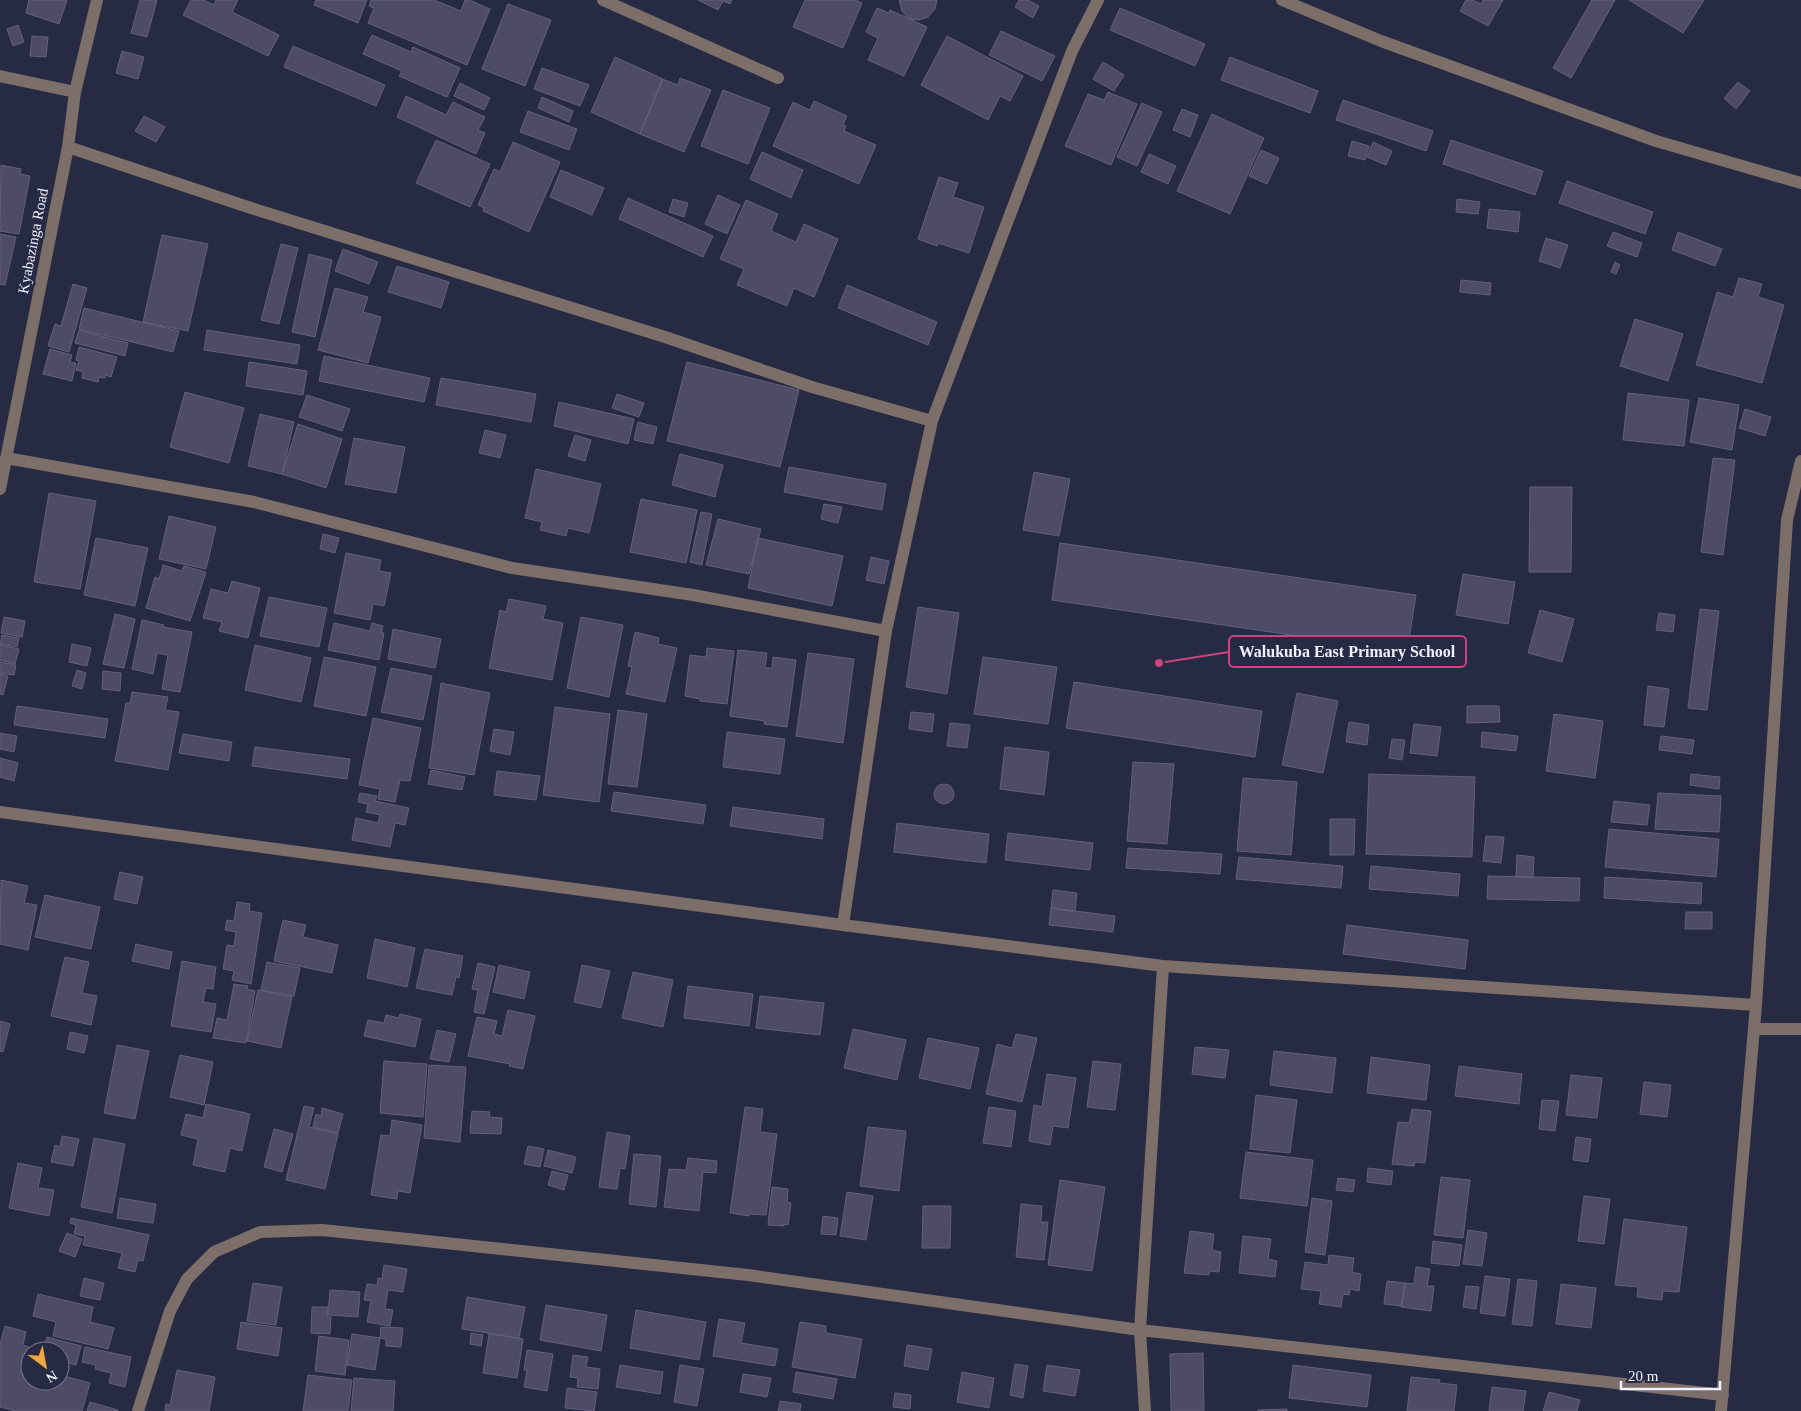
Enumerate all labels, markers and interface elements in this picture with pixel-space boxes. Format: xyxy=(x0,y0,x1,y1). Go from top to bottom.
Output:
street label: Kyabazinga Road xyxy=(15,186,51,295)
callout: Walukuba East Primary School xyxy=(1229,636,1466,667)
text: Walukuba East Primary School xyxy=(1239,643,1456,661)
north arrow xyxy=(20,1341,70,1391)
scale bar xyxy=(1621,1358,1720,1390)
text: N xyxy=(43,1368,60,1386)
text: 20 m xyxy=(1628,1368,1659,1384)

